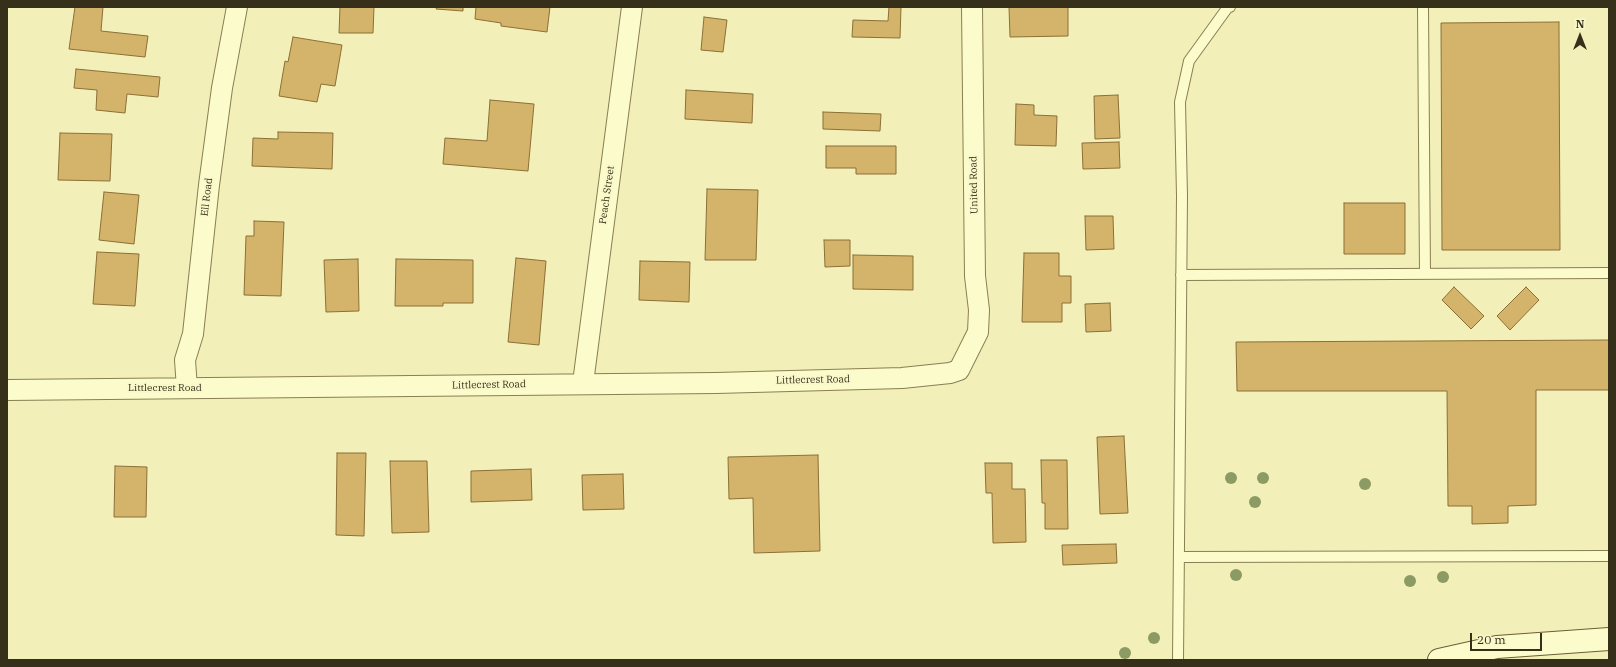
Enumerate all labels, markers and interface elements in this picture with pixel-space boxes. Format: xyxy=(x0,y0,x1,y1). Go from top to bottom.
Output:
north arrow xyxy=(1560,16,1600,56)
text: N xyxy=(1576,17,1584,31)
street label: United Road xyxy=(967,156,981,214)
street label: Peach Street xyxy=(597,165,617,225)
street label: Ell Road xyxy=(199,177,215,217)
street label: Littlecrest Road xyxy=(776,373,850,387)
street label: Littlecrest Road xyxy=(452,378,526,392)
street label: Littlecrest Road xyxy=(128,382,202,394)
scale bar xyxy=(1472,625,1544,651)
text: 20 m xyxy=(1477,632,1506,647)

